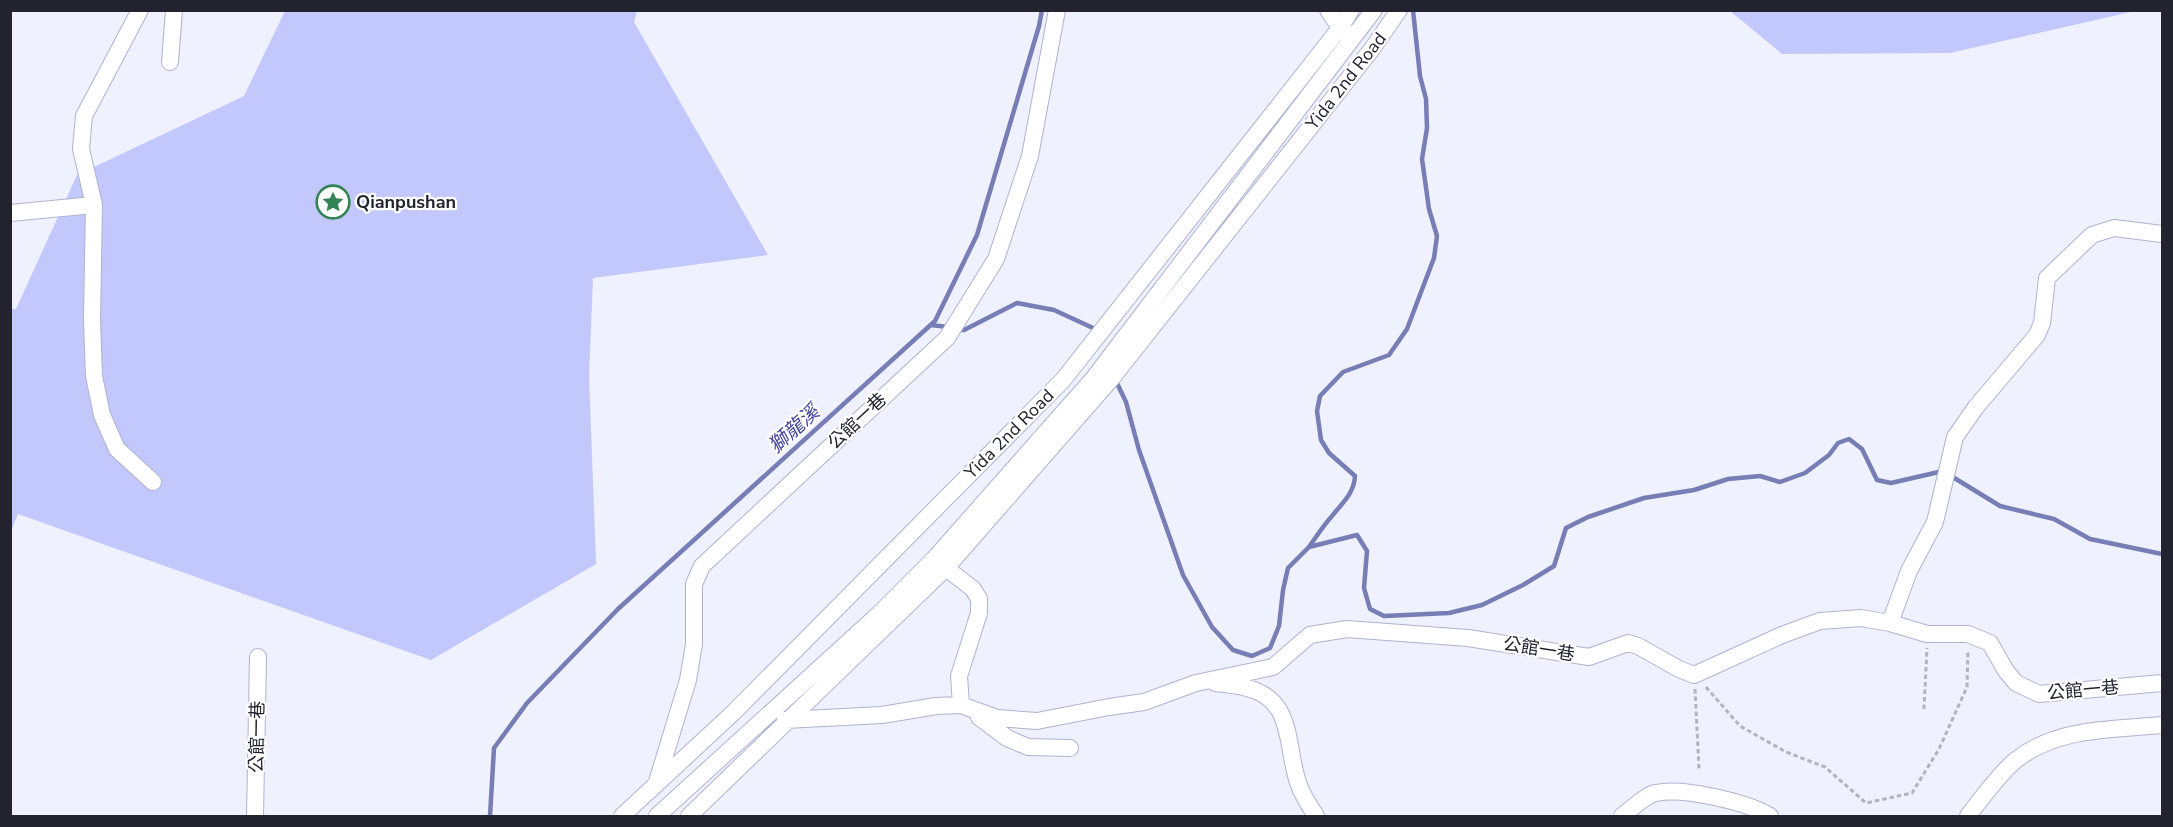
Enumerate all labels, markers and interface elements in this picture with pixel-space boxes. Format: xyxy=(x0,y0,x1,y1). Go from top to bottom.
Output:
street label: Yida 2nd Road xyxy=(1300,27,1392,136)
place icon: Qianpushan xyxy=(315,184,351,220)
place label: Qianpushan xyxy=(356,190,456,214)
street label: Yida 2nd Road xyxy=(958,384,1059,485)
street label: 公館一巷 xyxy=(822,388,892,454)
water label: 獅龍溪 xyxy=(763,397,828,459)
street label: 公館一巷 xyxy=(1502,632,1576,666)
street label: 公館一巷 xyxy=(2046,675,2120,705)
street label: 公館一巷 xyxy=(244,701,270,773)

